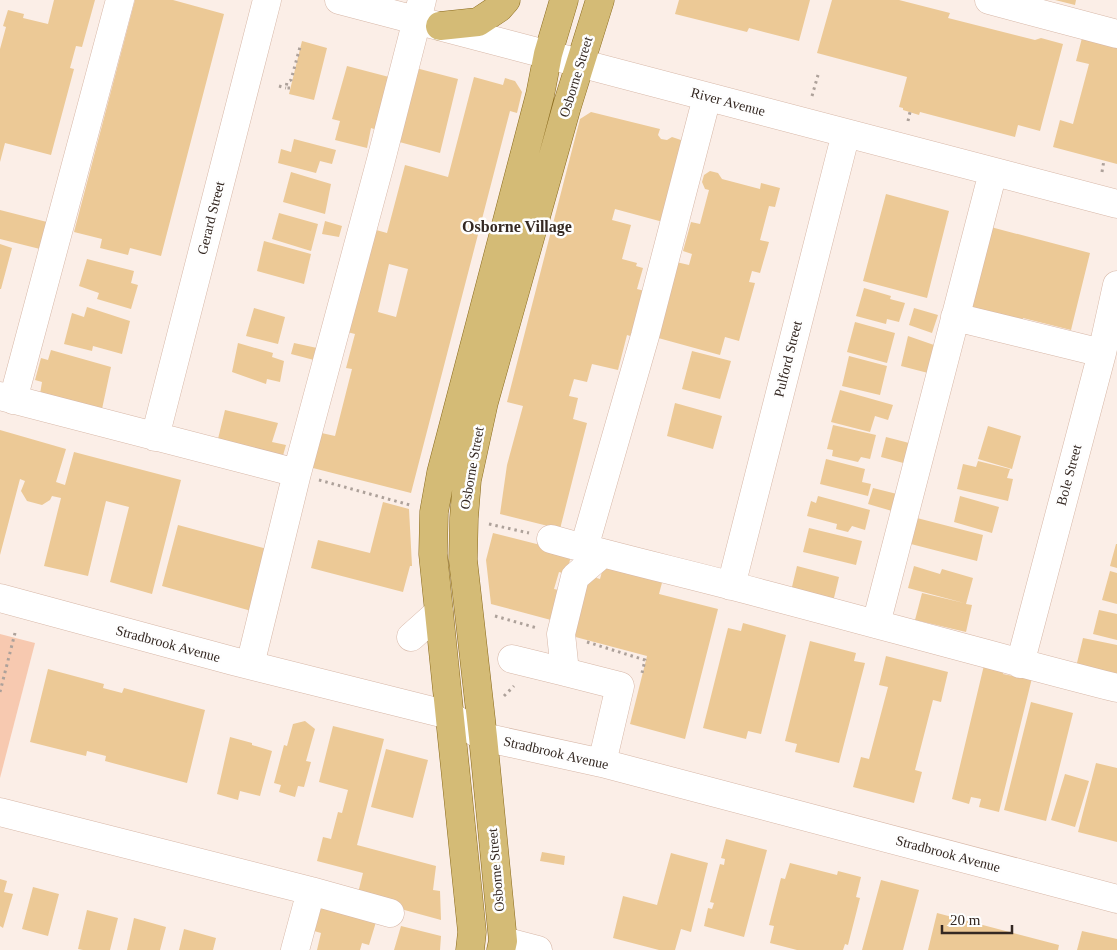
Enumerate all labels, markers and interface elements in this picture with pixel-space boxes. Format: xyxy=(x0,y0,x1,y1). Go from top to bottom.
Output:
street label: Osborne Street xyxy=(557,35,595,119)
street label: River Avenue xyxy=(689,85,767,119)
street label: Gerard Street xyxy=(195,180,227,256)
district label: Osborne Village xyxy=(462,218,572,236)
street label: Pulford Street xyxy=(771,319,805,399)
street label: Osborne Street xyxy=(457,425,487,510)
street label: Bole Street xyxy=(1054,443,1084,507)
street label: Stradbrook Avenue xyxy=(114,623,222,665)
street label: Stradbrook Avenue xyxy=(502,734,610,772)
street label: Osborne Street xyxy=(485,828,507,912)
street label: Stradbrook Avenue xyxy=(894,833,1002,875)
scale bar xyxy=(942,902,1012,934)
text: 20 m xyxy=(950,912,981,928)

